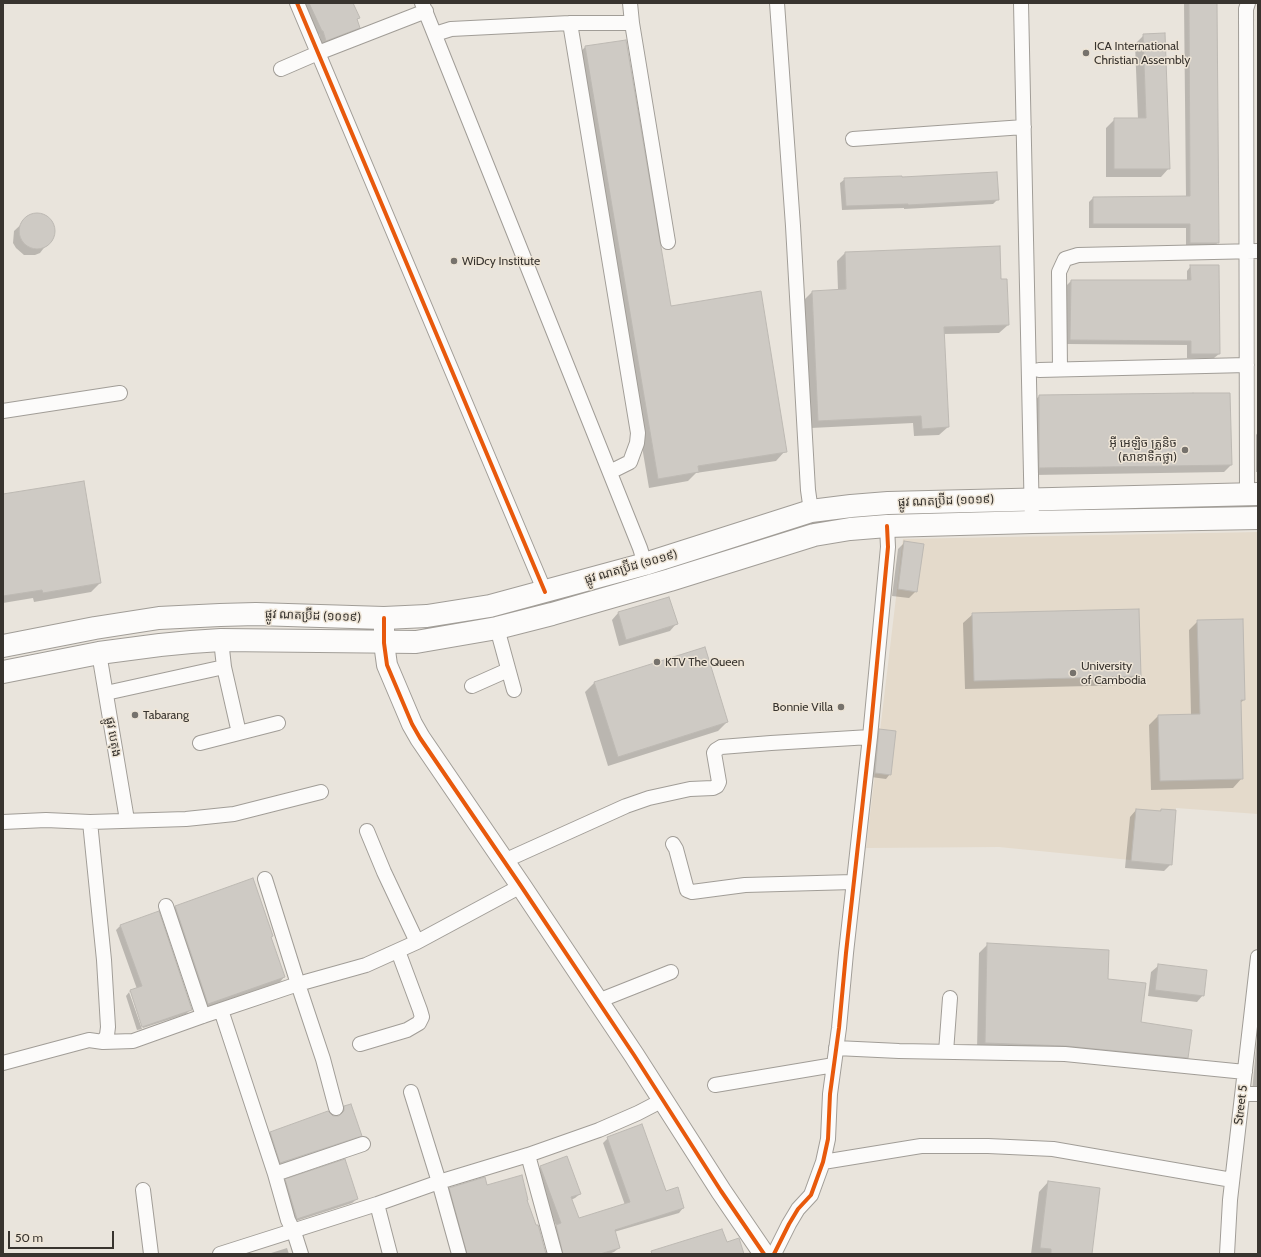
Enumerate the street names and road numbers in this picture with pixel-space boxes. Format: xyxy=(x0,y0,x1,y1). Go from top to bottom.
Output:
street label: ផ្លូវ ណតប្រ៊ីដ (១០១៩) xyxy=(898,492,994,510)
street label: ផ្លូវ ណតប្រ៊ីដ (១០១៩) xyxy=(583,547,679,587)
street label: ផ្លូវ ណតប្រ៊ីដ (១០១៩) xyxy=(265,607,361,625)
street label: ផ្លូវ បេតុង xyxy=(102,716,124,758)
street label: Street 5 xyxy=(1231,1084,1251,1126)

